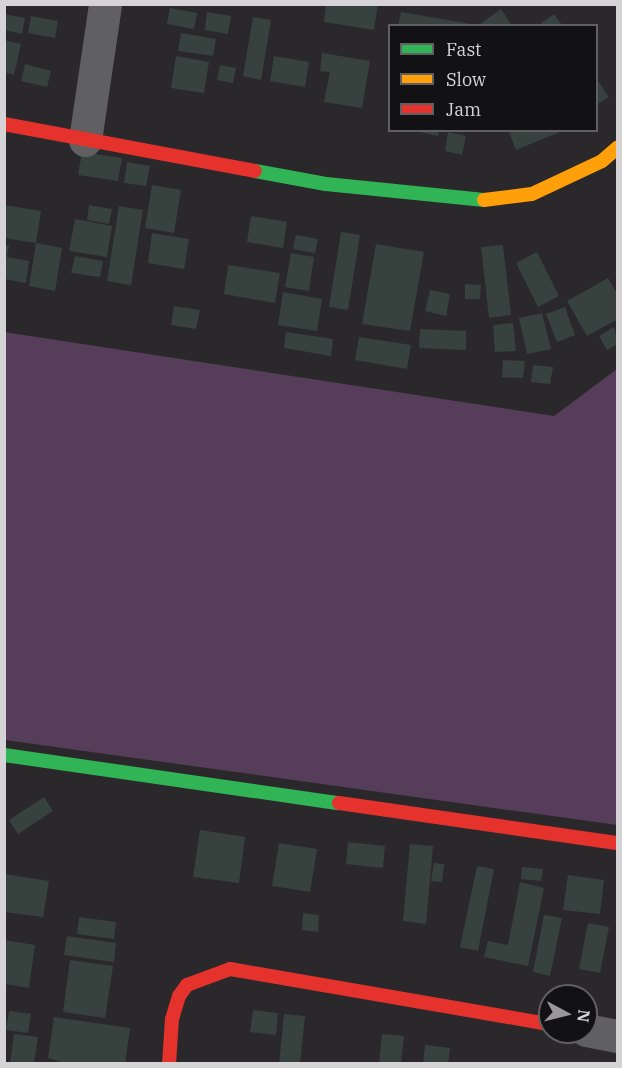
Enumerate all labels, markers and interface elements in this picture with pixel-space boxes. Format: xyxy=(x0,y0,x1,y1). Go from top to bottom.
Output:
legend xyxy=(388,24,598,132)
text: Fast xyxy=(446,38,481,61)
text: Slow xyxy=(446,68,486,91)
text: Jam xyxy=(446,98,481,121)
north arrow xyxy=(538,984,598,1044)
text: N xyxy=(573,1008,595,1023)

